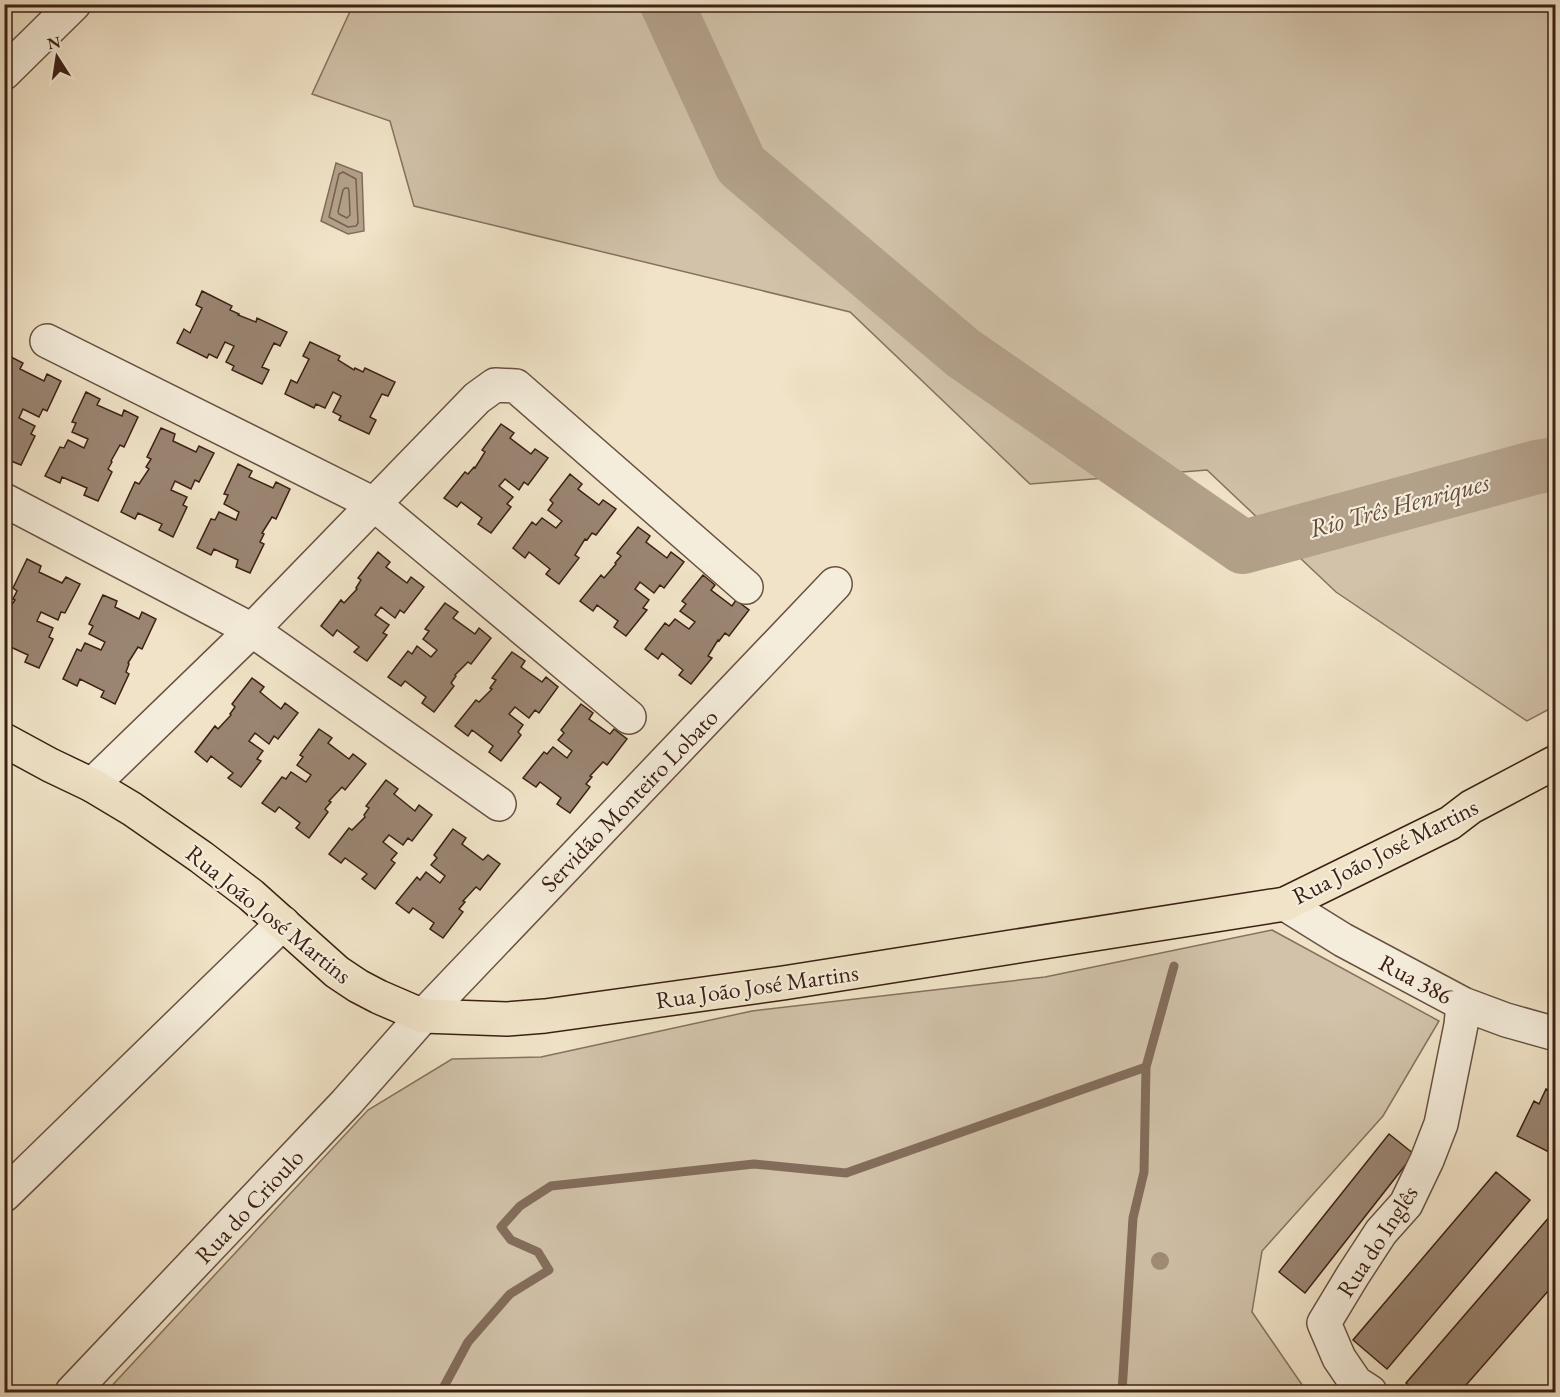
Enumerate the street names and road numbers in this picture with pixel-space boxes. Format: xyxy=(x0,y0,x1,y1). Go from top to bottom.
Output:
street label: Servidão Monteiro Lobato xyxy=(533,702,725,898)
street label: Rua João José Martins xyxy=(1287,791,1483,911)
street label: Rua João José Martins xyxy=(180,838,358,990)
street label: Rua 386 xyxy=(1374,947,1458,1011)
street label: Rua João José Martins xyxy=(654,956,860,1016)
street label: Rua do Crioulo xyxy=(188,1142,310,1270)
street label: Rua do Inglês xyxy=(1329,1179,1425,1303)

